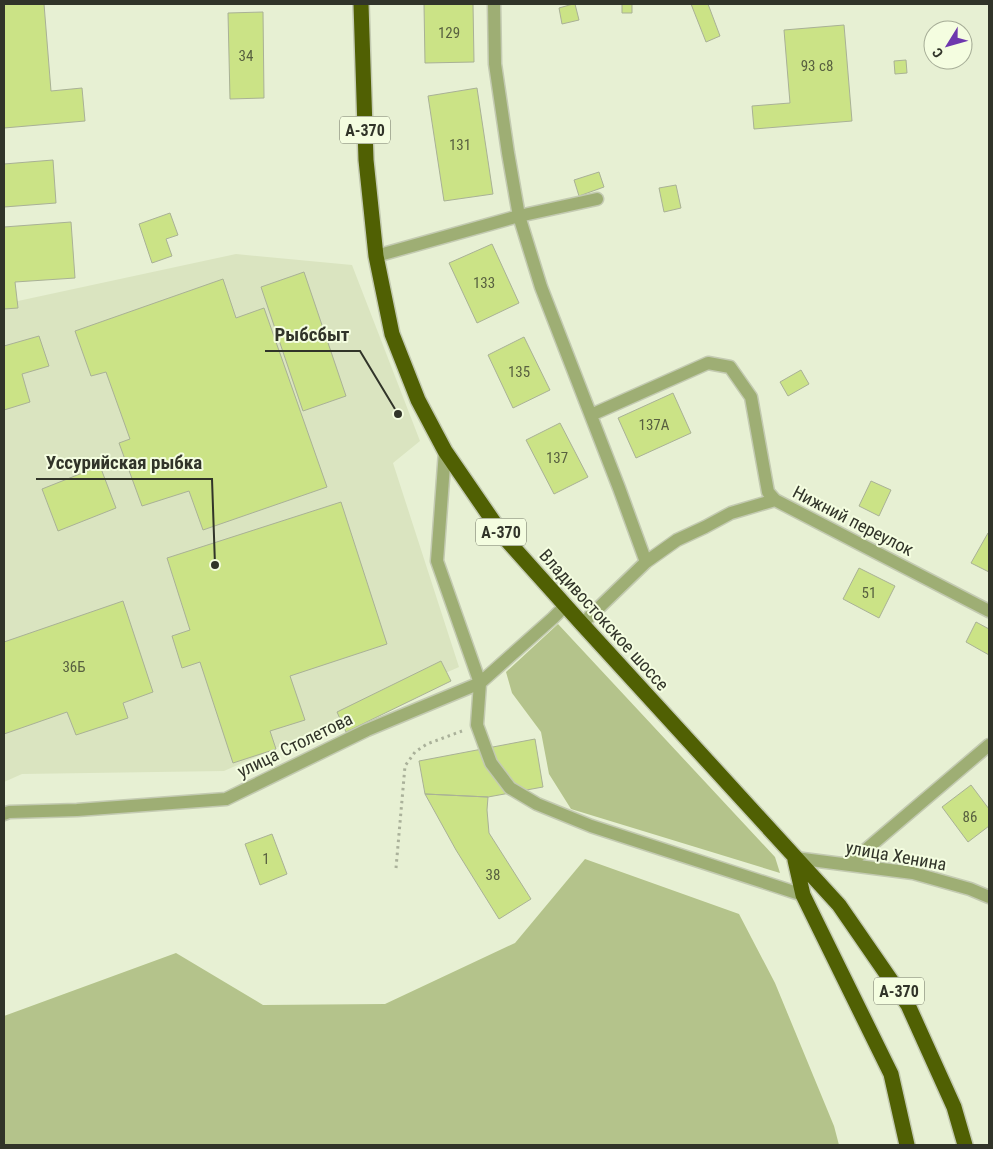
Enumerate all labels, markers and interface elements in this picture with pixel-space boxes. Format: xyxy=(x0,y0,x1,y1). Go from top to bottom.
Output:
north arrow xyxy=(923,20,973,70)
house number: 129 xyxy=(438,24,460,42)
text: С xyxy=(929,45,946,61)
house number: 34 xyxy=(239,47,253,65)
house number: 93 с8 xyxy=(801,57,833,75)
road number: А-370 xyxy=(340,116,390,144)
house number: 131 xyxy=(449,136,471,154)
house number: 133 xyxy=(473,274,495,292)
callout: Рыбсбыт xyxy=(265,317,360,351)
text: Рыбсбыт xyxy=(274,323,350,346)
house number: 135 xyxy=(508,363,530,381)
house number: 137А xyxy=(639,416,670,434)
callout: Уссурийская рыбка xyxy=(36,445,212,479)
house number: 137 xyxy=(546,449,568,467)
text: Уссурийская рыбка xyxy=(46,451,202,474)
street label: Нижний переулок xyxy=(789,481,917,560)
road number: А-370 xyxy=(476,518,526,546)
street label: Владивостокское шоссе xyxy=(535,545,673,695)
house number: 51 xyxy=(862,584,876,602)
house number: 36Б xyxy=(62,658,86,676)
street label: улица Столетова xyxy=(234,708,356,782)
house number: 86 xyxy=(963,808,977,826)
street label: улица Хенина xyxy=(844,836,948,875)
house number: 1 xyxy=(262,850,270,868)
house number: 38 xyxy=(486,866,500,884)
road number: А-370 xyxy=(874,978,924,1004)

